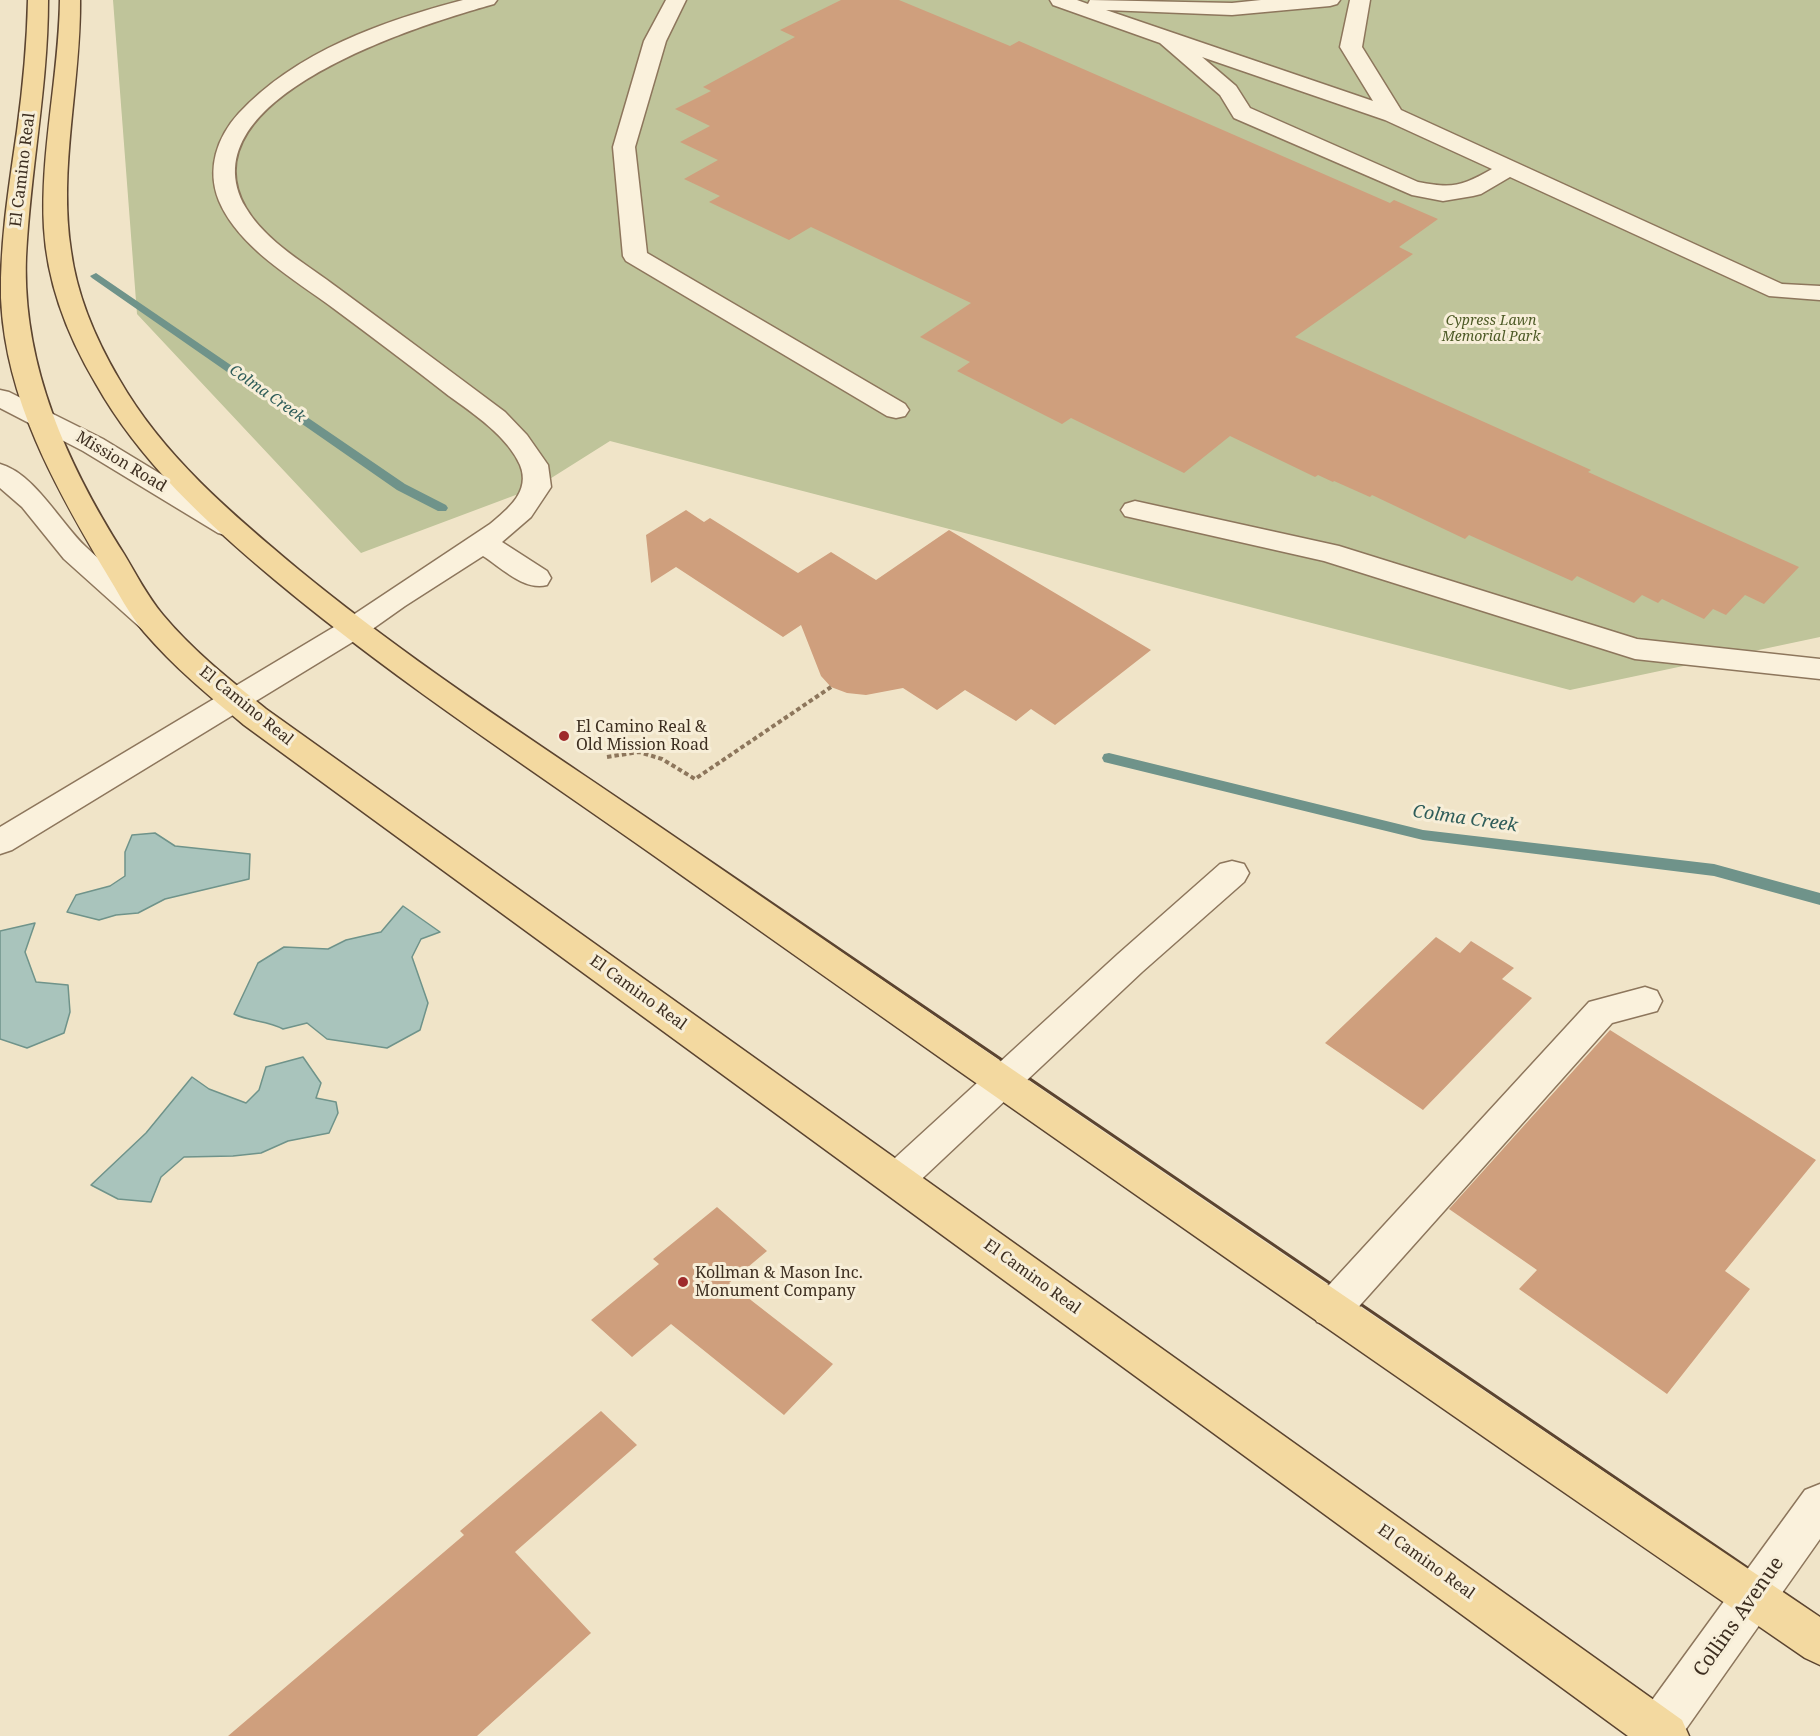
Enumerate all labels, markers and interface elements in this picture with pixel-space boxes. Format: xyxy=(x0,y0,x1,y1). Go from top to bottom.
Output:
street label: El Camino Real xyxy=(6,112,40,228)
park label: Cypress Lawn Memorial Park xyxy=(1442,313,1540,346)
water label: Colma Creek xyxy=(226,361,308,427)
street label: Mission Road xyxy=(72,428,170,496)
street label: El Camino Real xyxy=(195,662,297,750)
place label: El Camino Real & Old Mission Road xyxy=(576,717,709,755)
marker: El Camino Real & Old Mission Road xyxy=(557,729,571,743)
water label: Colma Creek xyxy=(1411,801,1519,837)
street label: El Camino Real xyxy=(586,951,690,1035)
street label: El Camino Real xyxy=(980,1235,1084,1319)
place label: Kollman & Mason Inc. Monument Company xyxy=(695,1263,863,1301)
marker: Kollman & Mason Inc. Monument Company xyxy=(676,1275,690,1289)
street label: El Camino Real xyxy=(1374,1520,1478,1604)
street label: Collins Avenue xyxy=(1689,1552,1789,1682)

